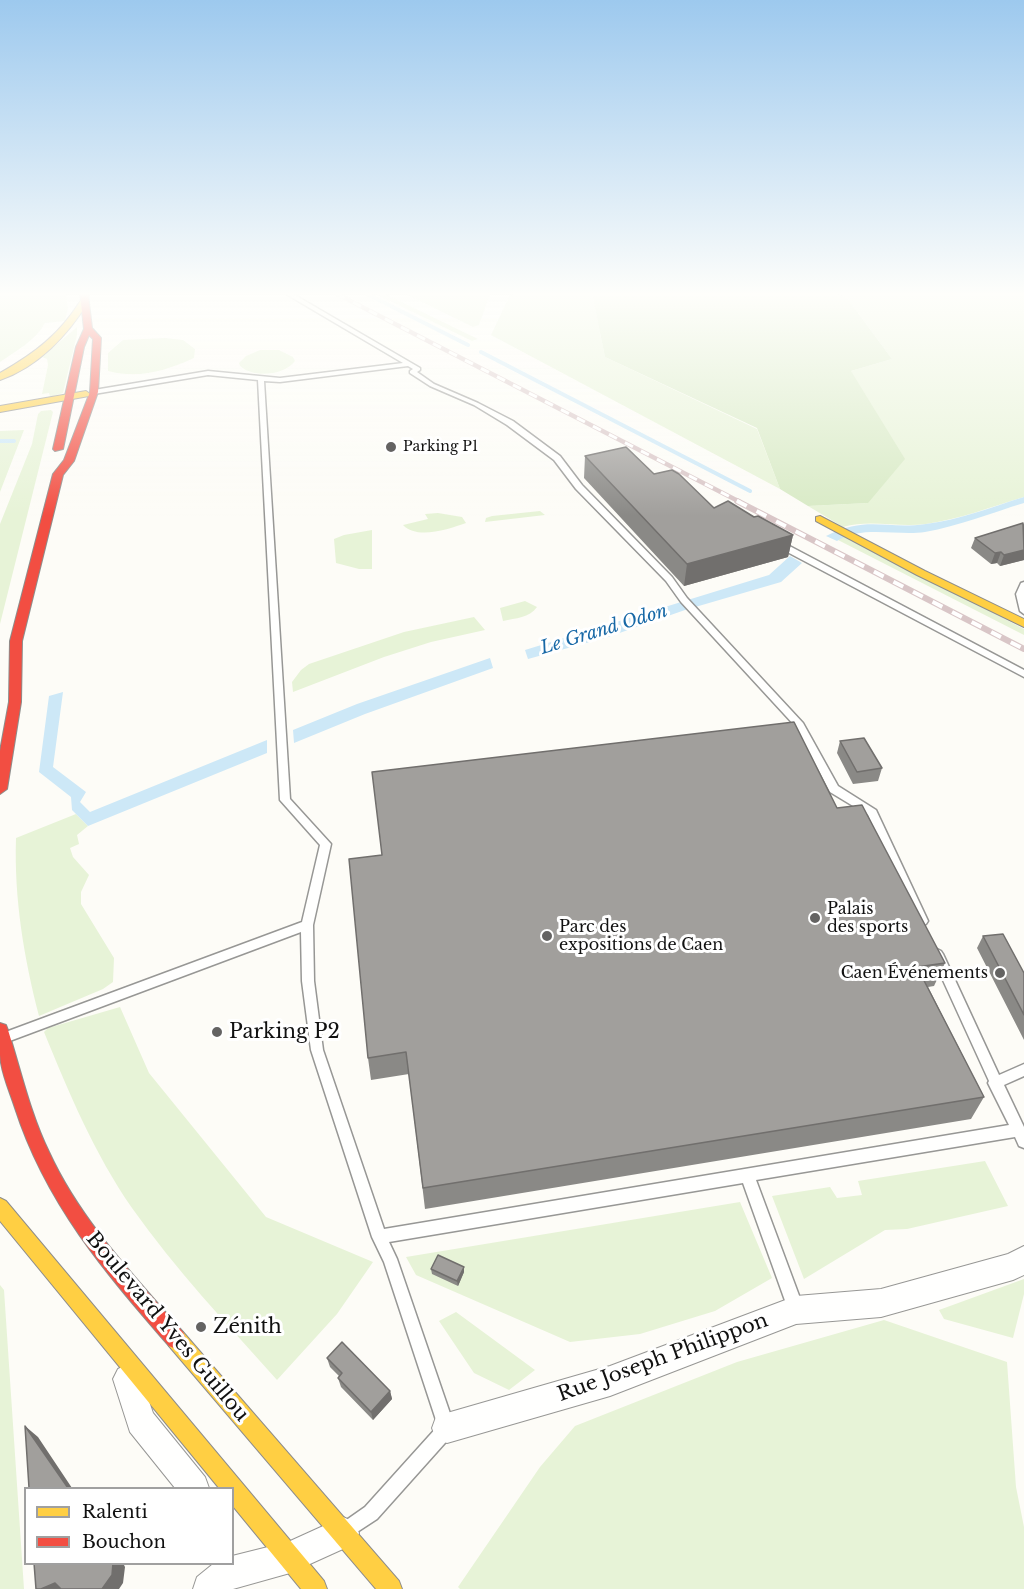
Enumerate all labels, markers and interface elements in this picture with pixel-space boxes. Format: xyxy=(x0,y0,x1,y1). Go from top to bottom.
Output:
place label: Parking P1 xyxy=(403,439,478,455)
marker: Parking P1 xyxy=(384,440,398,454)
water label: Le Grand Odon xyxy=(538,600,670,660)
place label: Palais des sports xyxy=(827,899,908,937)
marker: Palais des sports xyxy=(808,911,822,925)
place label: Parc des expositions de Caen xyxy=(559,917,723,955)
marker: Parc des expositions de Caen xyxy=(540,929,554,943)
place label: Caen Événements xyxy=(841,963,988,983)
marker: Caen Événements xyxy=(993,966,1007,980)
place label: Parking P2 xyxy=(229,1020,340,1044)
marker: Parking P2 xyxy=(210,1025,224,1039)
street label: Boulevard Yves Guillou xyxy=(81,1227,253,1427)
street label: Rue Joseph Philippon xyxy=(555,1309,771,1407)
place label: Zénith xyxy=(213,1315,282,1339)
marker: Zénith xyxy=(194,1320,208,1334)
legend xyxy=(24,1487,234,1565)
text: Ralenti xyxy=(82,1501,148,1523)
text: Bouchon xyxy=(82,1531,166,1553)

